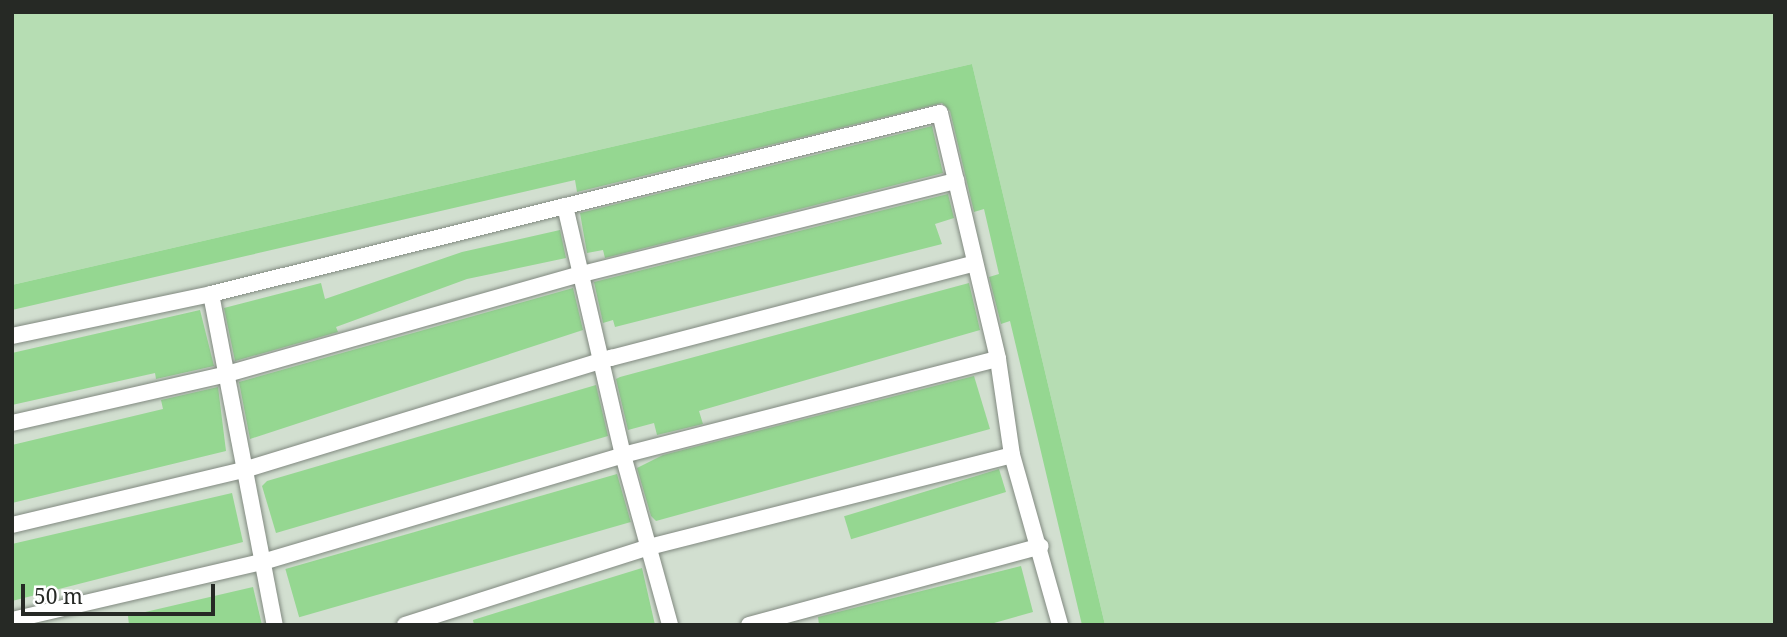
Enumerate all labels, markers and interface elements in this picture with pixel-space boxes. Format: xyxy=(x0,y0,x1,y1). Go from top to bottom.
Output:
scale bar xyxy=(24,570,219,614)
text: 50 m xyxy=(34,582,83,610)

